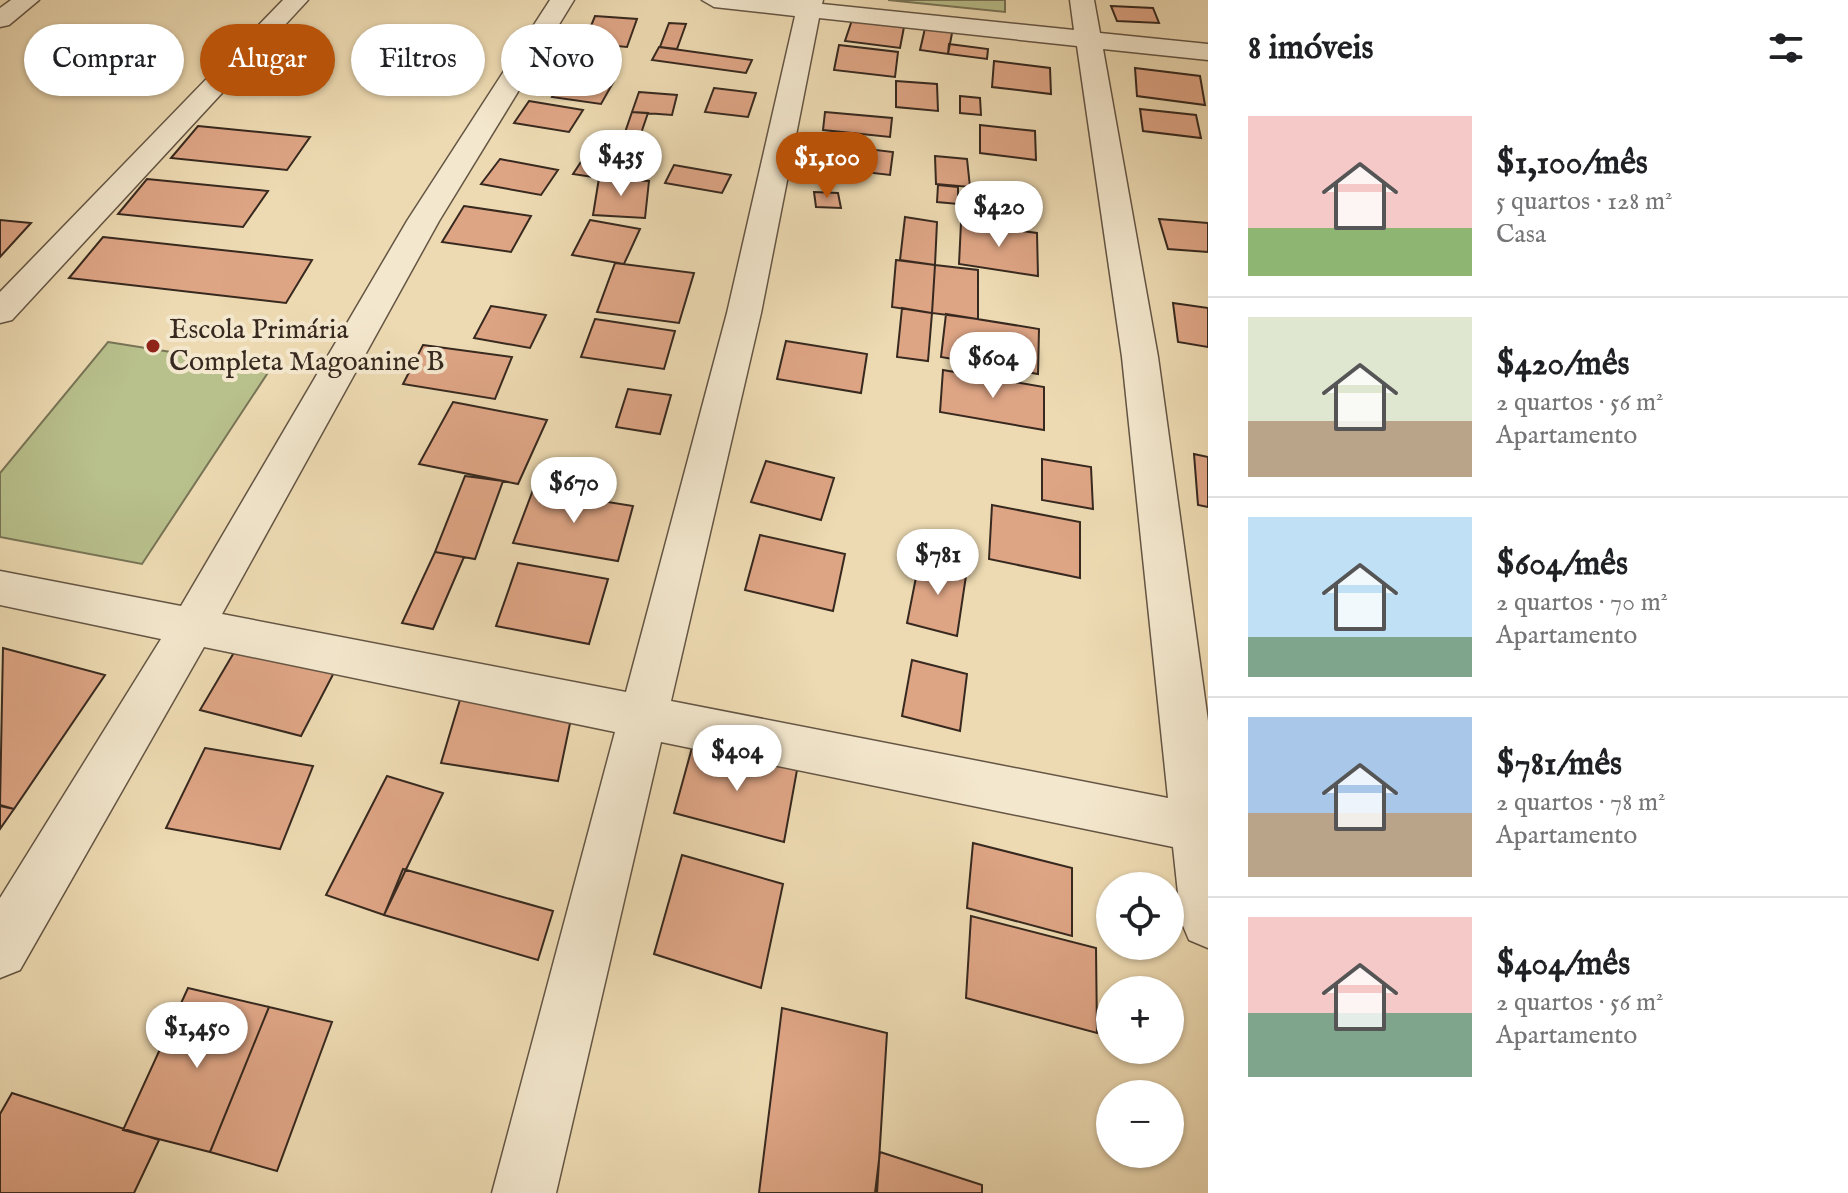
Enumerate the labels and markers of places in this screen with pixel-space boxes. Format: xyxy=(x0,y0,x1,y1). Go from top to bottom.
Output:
pin: $435 xyxy=(574,130,668,198)
pin: $1,100 xyxy=(762,132,892,200)
pin: $420 xyxy=(952,181,1046,249)
place label: Escola Primária Completa Magoanine B xyxy=(169,313,445,380)
pin: $604 xyxy=(946,332,1040,400)
marker: Escola Primária Completa Magoanine B xyxy=(144,337,162,355)
pin: $670 xyxy=(527,457,621,525)
pin: $781 xyxy=(891,529,985,597)
pin: $404 xyxy=(690,725,784,793)
pin: $1,450 xyxy=(132,1002,262,1070)

